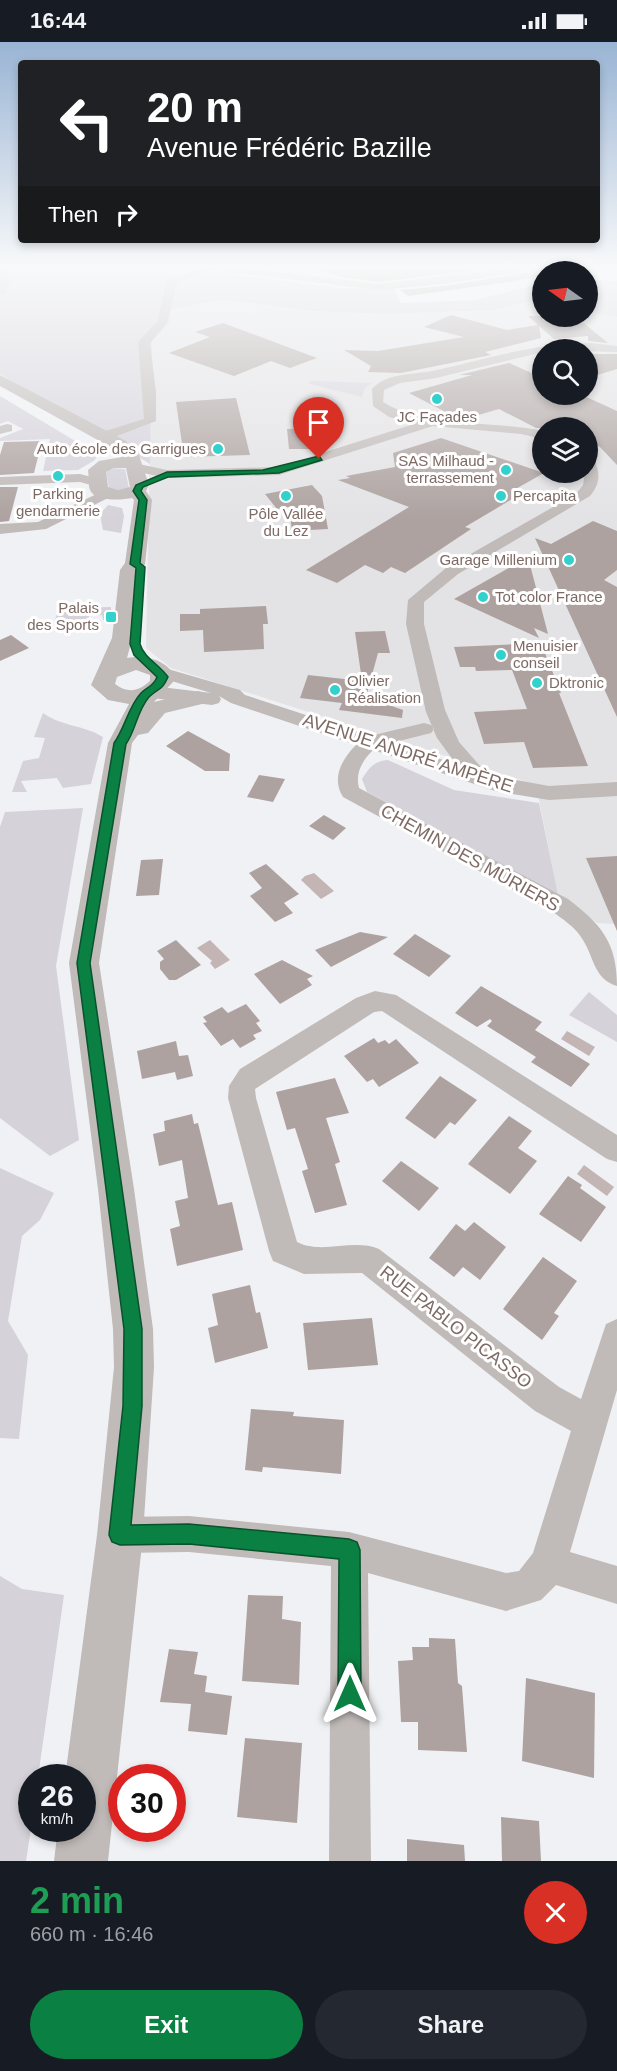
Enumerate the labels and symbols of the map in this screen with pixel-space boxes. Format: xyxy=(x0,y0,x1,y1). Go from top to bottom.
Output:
north arrow xyxy=(532,261,598,327)
marker: JC Façades xyxy=(430,392,444,406)
pin xyxy=(293,397,344,459)
place label: JC Façades xyxy=(397,408,477,425)
place label: Auto école des Garrigues xyxy=(37,440,206,457)
marker: Auto école des Garrigues xyxy=(211,442,225,456)
place label: SAS Milhaud - terrassement xyxy=(398,452,495,486)
marker: SAS Milhaud - terrassement xyxy=(499,463,513,477)
marker: Parking gendarmerie xyxy=(51,469,65,483)
place label: Parking gendarmerie xyxy=(16,485,100,519)
place label: Percapita xyxy=(513,487,577,504)
marker: Pôle Vallée du Lez xyxy=(279,489,293,503)
marker: Percapita xyxy=(494,489,508,503)
place label: Pôle Vallée du Lez xyxy=(249,505,323,539)
place label: Garage Millenium xyxy=(439,551,557,568)
marker: Garage Millenium xyxy=(562,553,576,567)
place label: Tot color France xyxy=(495,588,603,605)
marker: Tot color France xyxy=(476,590,490,604)
place label: Palais des Sports xyxy=(27,599,99,633)
marker: Palais des Sports xyxy=(104,610,118,624)
place label: Menuisier conseil xyxy=(513,637,578,671)
marker: Menuisier conseil xyxy=(494,648,508,662)
place label: Olivier Réalisation xyxy=(347,672,421,706)
place label: Dktronic xyxy=(549,674,605,691)
marker: Dktronic xyxy=(530,676,544,690)
marker: Olivier Réalisation xyxy=(328,683,342,697)
street label: AVENUE ANDRÉ AMPÈRE xyxy=(300,710,516,796)
street label: CHEMIN DES MÛRIERS xyxy=(377,800,563,915)
street label: RUE PABLO PICASSO xyxy=(376,1262,536,1392)
position arrow xyxy=(318,1662,382,1726)
speed limit sign: 30 xyxy=(108,1764,186,1842)

